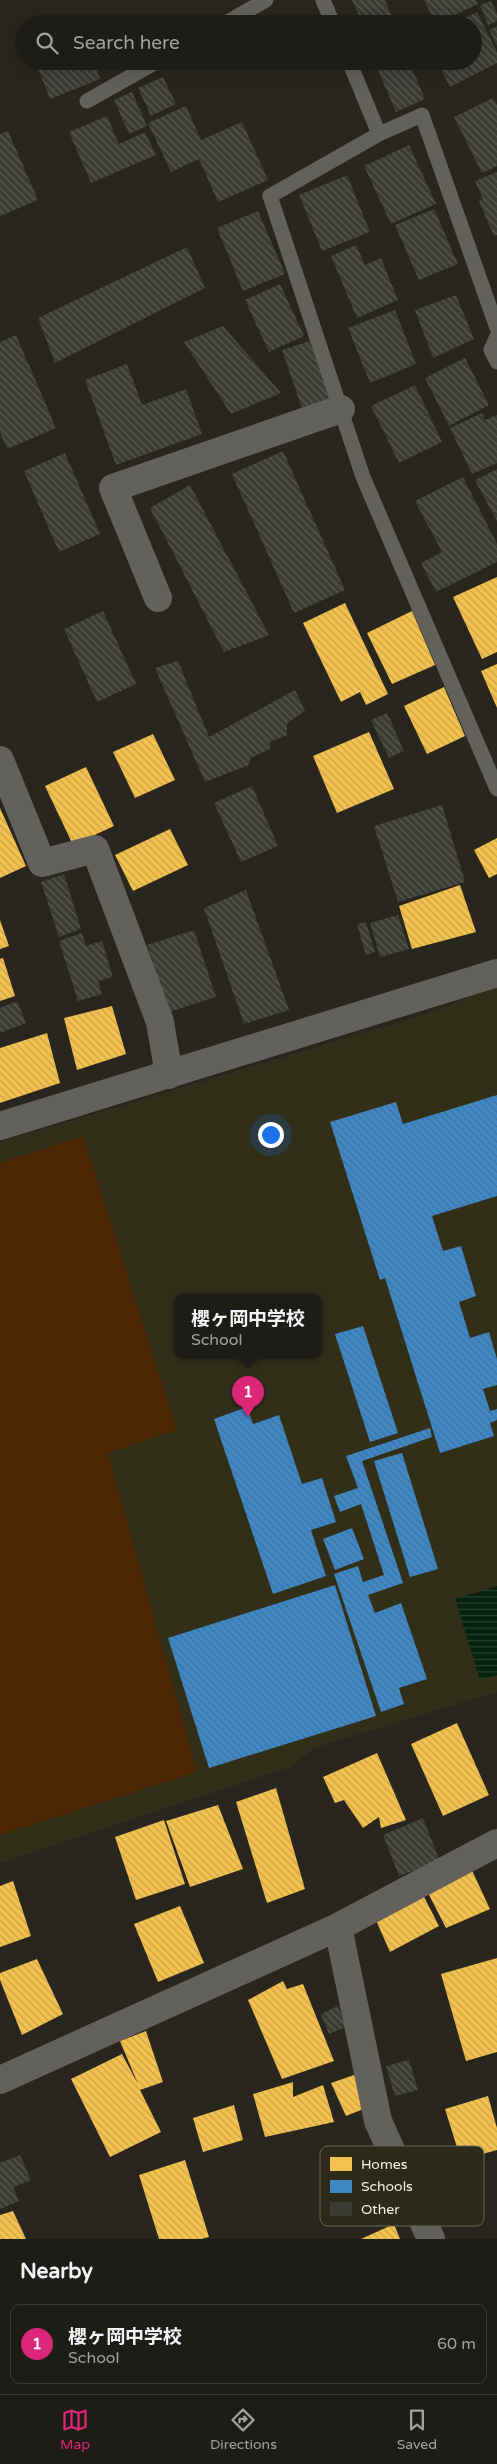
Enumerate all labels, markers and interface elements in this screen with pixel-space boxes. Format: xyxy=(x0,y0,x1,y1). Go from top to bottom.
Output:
search box xyxy=(15,15,482,70)
icon: search xyxy=(33,29,61,57)
text: Search here xyxy=(73,32,180,54)
your location xyxy=(258,1122,284,1148)
popup xyxy=(174,1294,322,1359)
text: 櫻ヶ岡中学校 xyxy=(191,1308,305,1330)
text: School xyxy=(191,1330,243,1350)
pin: 1 xyxy=(232,1376,264,1417)
legend xyxy=(320,2146,484,2226)
text: Homes xyxy=(361,2156,408,2173)
text: Schools xyxy=(361,2178,413,2195)
text: Other xyxy=(361,2201,400,2218)
text: Nearby xyxy=(20,2259,93,2284)
text: 櫻ヶ岡中学校 xyxy=(68,2326,182,2348)
text: 1 xyxy=(32,2334,42,2354)
text: 60 m xyxy=(437,2334,476,2354)
text: School xyxy=(68,2348,120,2368)
tab: Map xyxy=(60,2406,90,2453)
tab: Directions xyxy=(210,2406,277,2453)
tab: Saved xyxy=(397,2406,437,2453)

